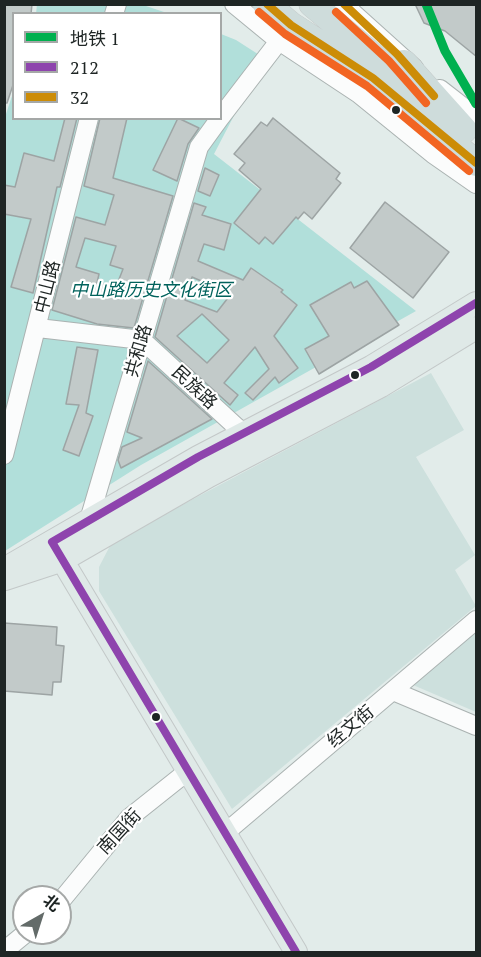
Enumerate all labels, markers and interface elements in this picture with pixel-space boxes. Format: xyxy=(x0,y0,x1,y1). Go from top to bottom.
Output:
legend xyxy=(12,12,222,120)
text: 地铁 1 xyxy=(70,26,120,50)
text: 212 xyxy=(70,55,99,79)
text: 32 xyxy=(70,85,89,109)
unlabelled marker xyxy=(390,104,402,116)
street label: 中山路 xyxy=(31,258,65,316)
park label: 中山路历史文化街区 xyxy=(70,280,232,302)
street label: 共和路 xyxy=(121,322,157,380)
street label: 民族路 xyxy=(167,362,221,414)
unlabelled marker xyxy=(349,369,361,381)
street label: 经文街 xyxy=(323,701,379,753)
unlabelled marker xyxy=(150,711,162,723)
street label: 南国街 xyxy=(94,805,146,859)
north arrow xyxy=(12,885,72,945)
text: 北 xyxy=(39,889,65,916)

